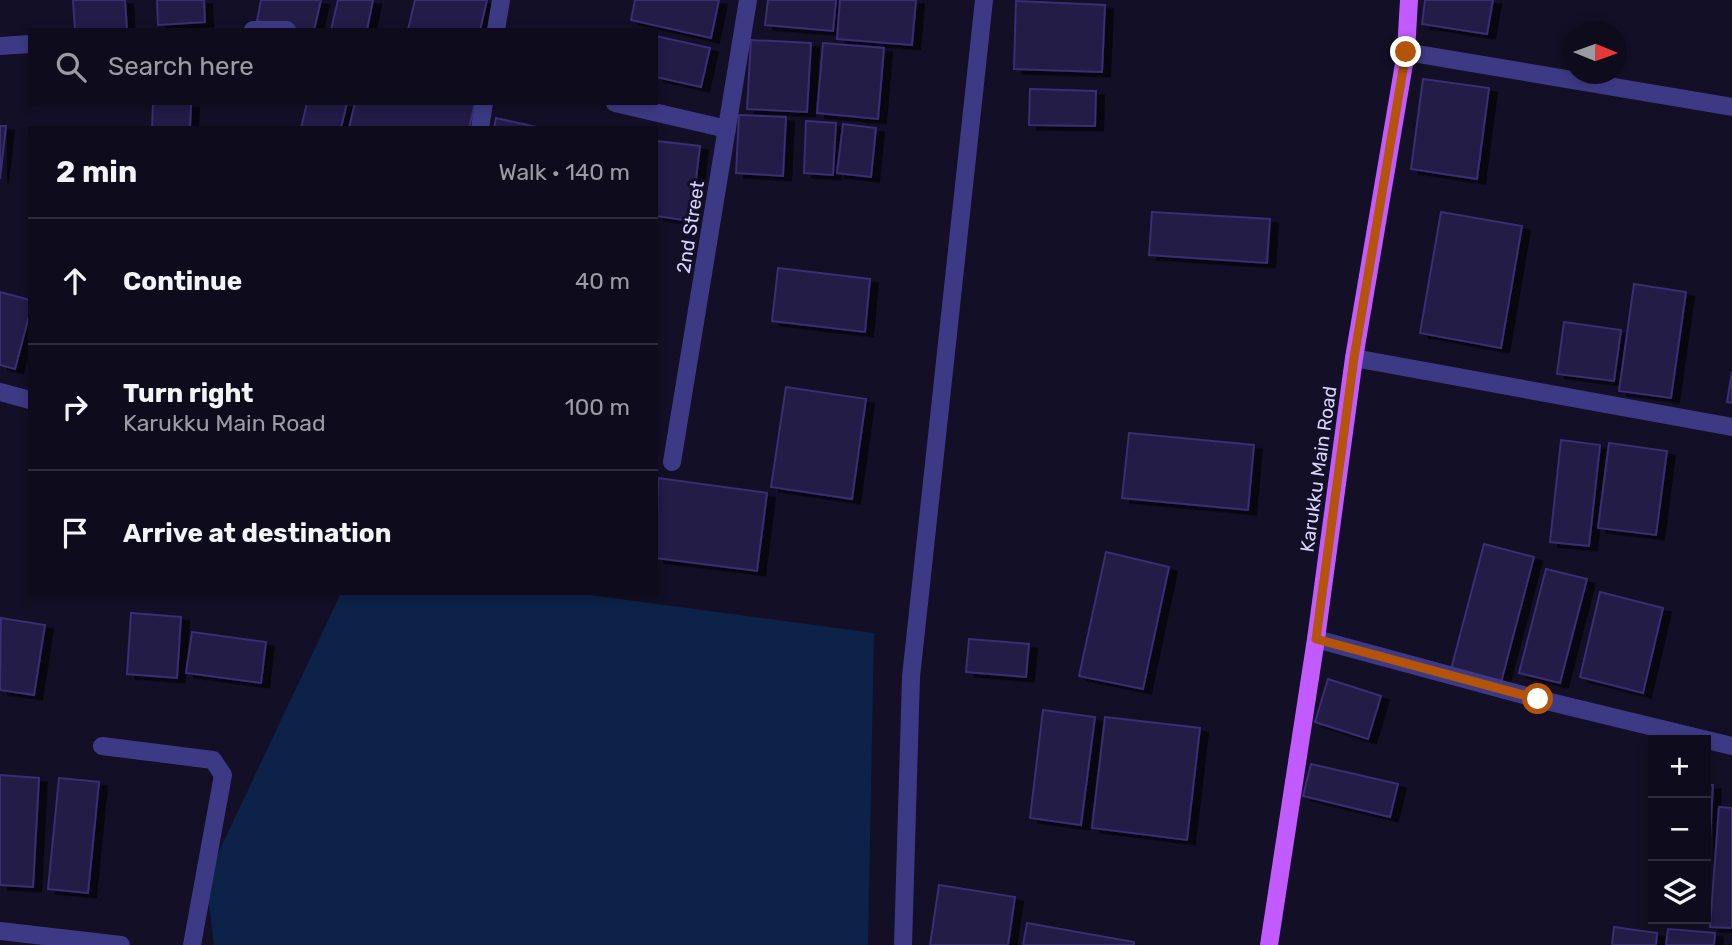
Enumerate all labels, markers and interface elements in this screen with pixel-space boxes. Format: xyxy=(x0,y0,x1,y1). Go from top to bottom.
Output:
north arrow xyxy=(1564,21,1627,84)
search box xyxy=(28,28,658,105)
route end xyxy=(1390,36,1421,67)
icon: search xyxy=(52,48,90,86)
text: Search here xyxy=(108,51,254,82)
text: 2 min xyxy=(56,154,137,190)
text: Walk · 140 m xyxy=(498,158,630,186)
street label: 2nd Street xyxy=(672,179,709,275)
icon: ahead xyxy=(56,262,94,300)
text: Continue xyxy=(123,266,242,297)
text: 40 m xyxy=(575,267,630,295)
text: Turn right xyxy=(123,378,253,409)
street label: Karukku Main Road xyxy=(1295,385,1342,554)
icon: right xyxy=(56,388,94,426)
text: 100 m xyxy=(565,393,630,421)
text: Karukku Main Road xyxy=(123,409,326,437)
icon: arrive xyxy=(56,514,94,552)
text: Arrive at destination xyxy=(123,518,391,549)
route start xyxy=(1522,683,1553,714)
map controls xyxy=(1648,735,1711,924)
button: + xyxy=(1648,735,1711,798)
button: − xyxy=(1648,798,1711,861)
button: layers xyxy=(1648,861,1711,924)

